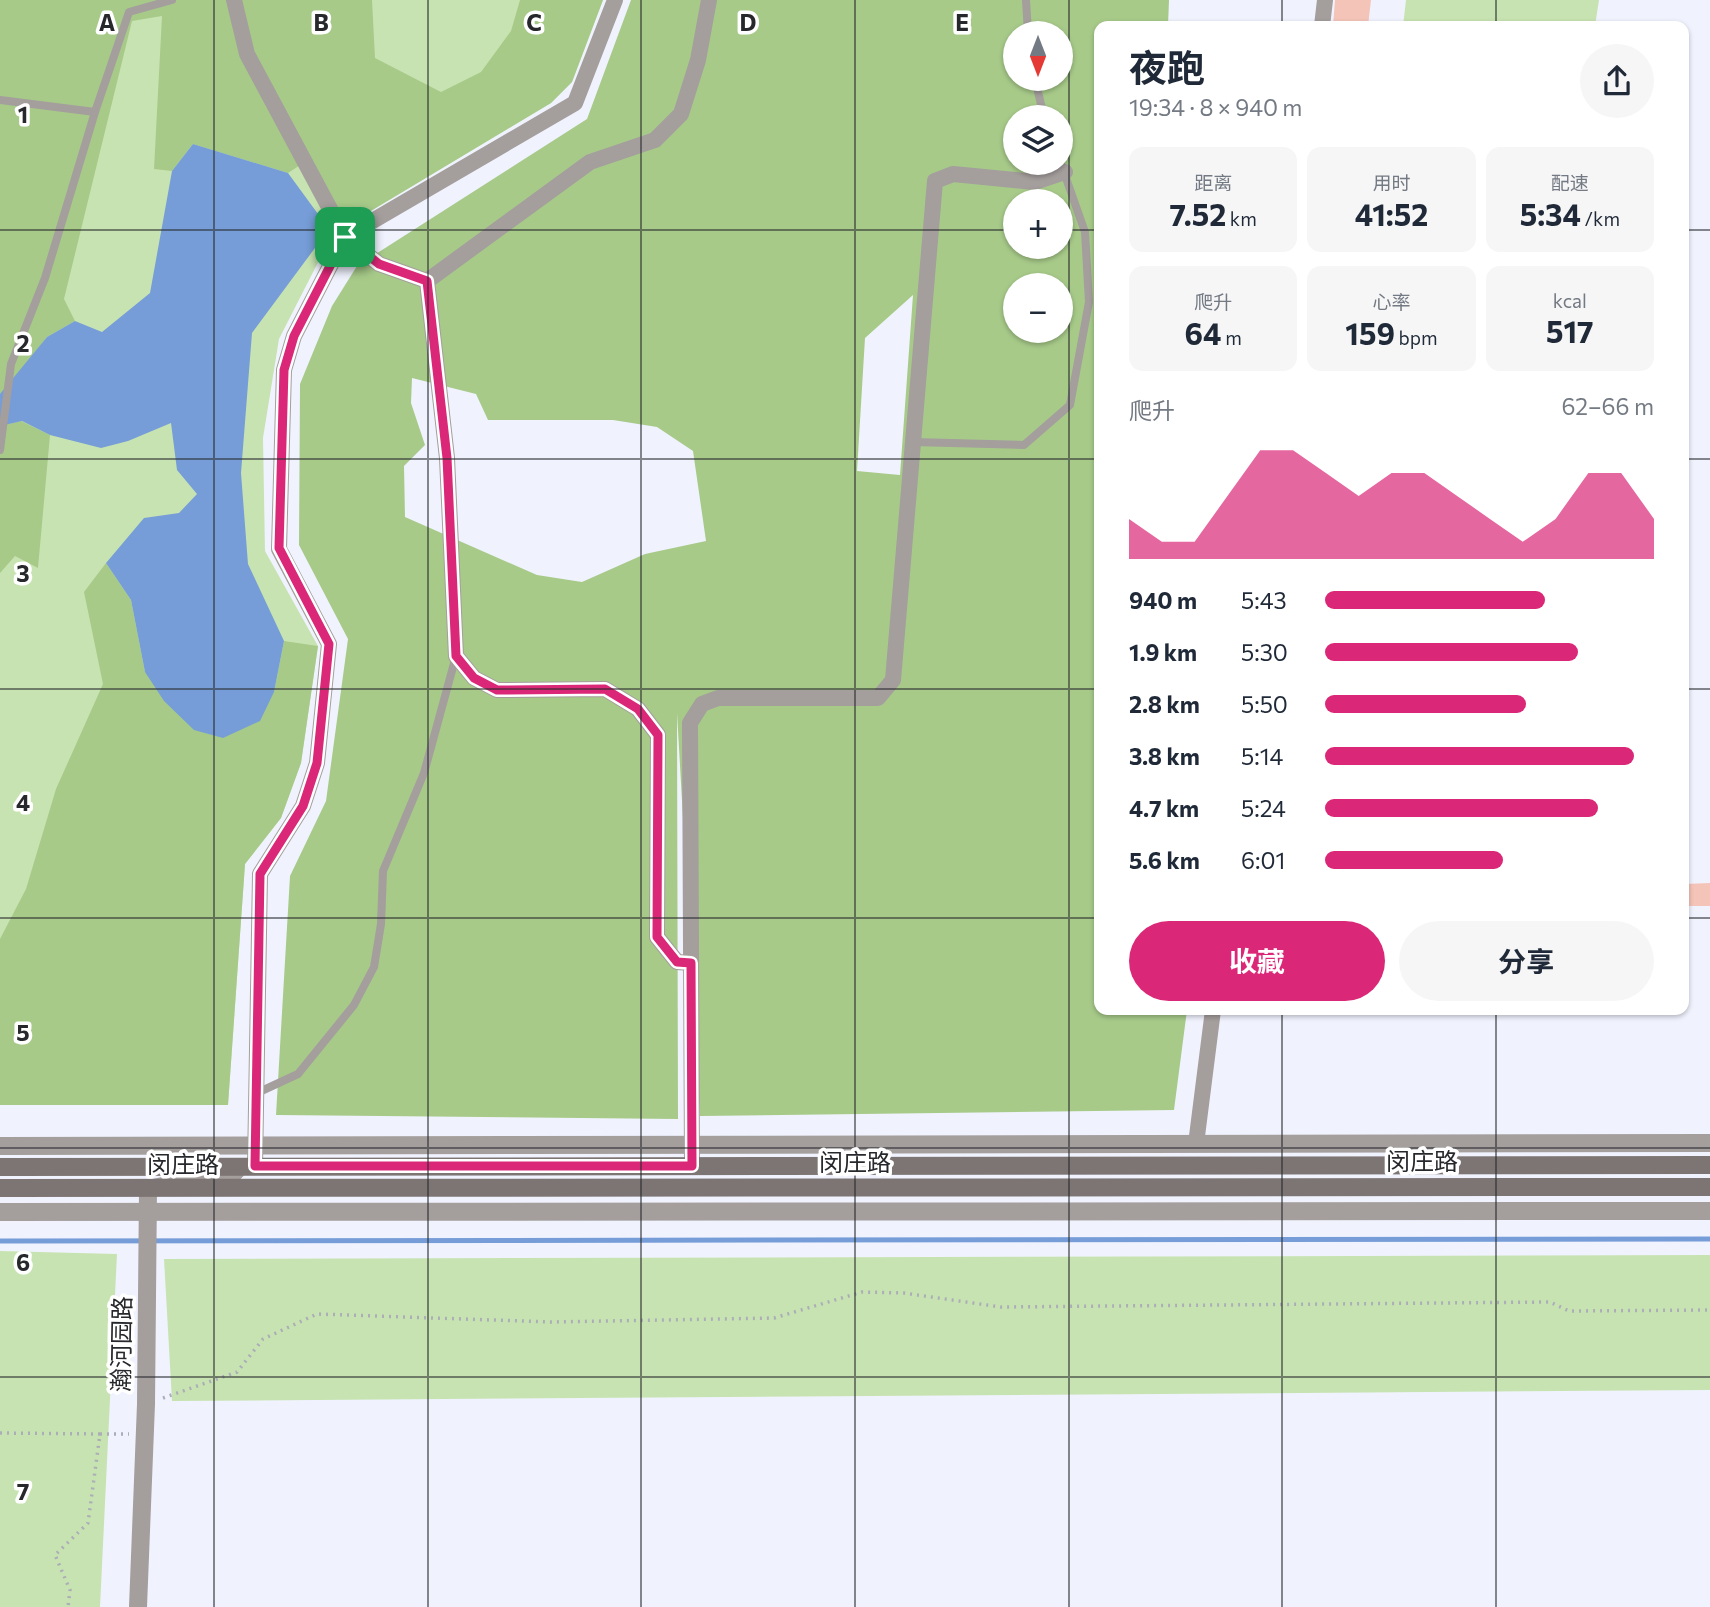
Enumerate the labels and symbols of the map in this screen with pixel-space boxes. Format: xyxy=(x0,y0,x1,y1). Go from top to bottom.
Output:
text: A xyxy=(99,8,116,36)
text: B xyxy=(313,8,329,36)
text: C xyxy=(526,8,542,36)
text: D xyxy=(740,8,757,36)
text: E xyxy=(955,8,969,36)
north arrow xyxy=(1003,21,1073,91)
text: 1 xyxy=(18,100,28,128)
pin xyxy=(315,207,375,267)
text: 2 xyxy=(16,329,30,357)
text: 3 xyxy=(16,559,30,587)
text: 4 xyxy=(16,788,30,816)
text: 5 xyxy=(16,1018,30,1046)
street label: 闵庄路 xyxy=(1386,1146,1458,1175)
street label: 闵庄路 xyxy=(819,1147,891,1176)
street label: 闵庄路 xyxy=(147,1149,219,1178)
text: 6 xyxy=(16,1248,30,1276)
street label: 瀚河园路 xyxy=(105,1296,136,1392)
text: 7 xyxy=(17,1477,29,1505)

